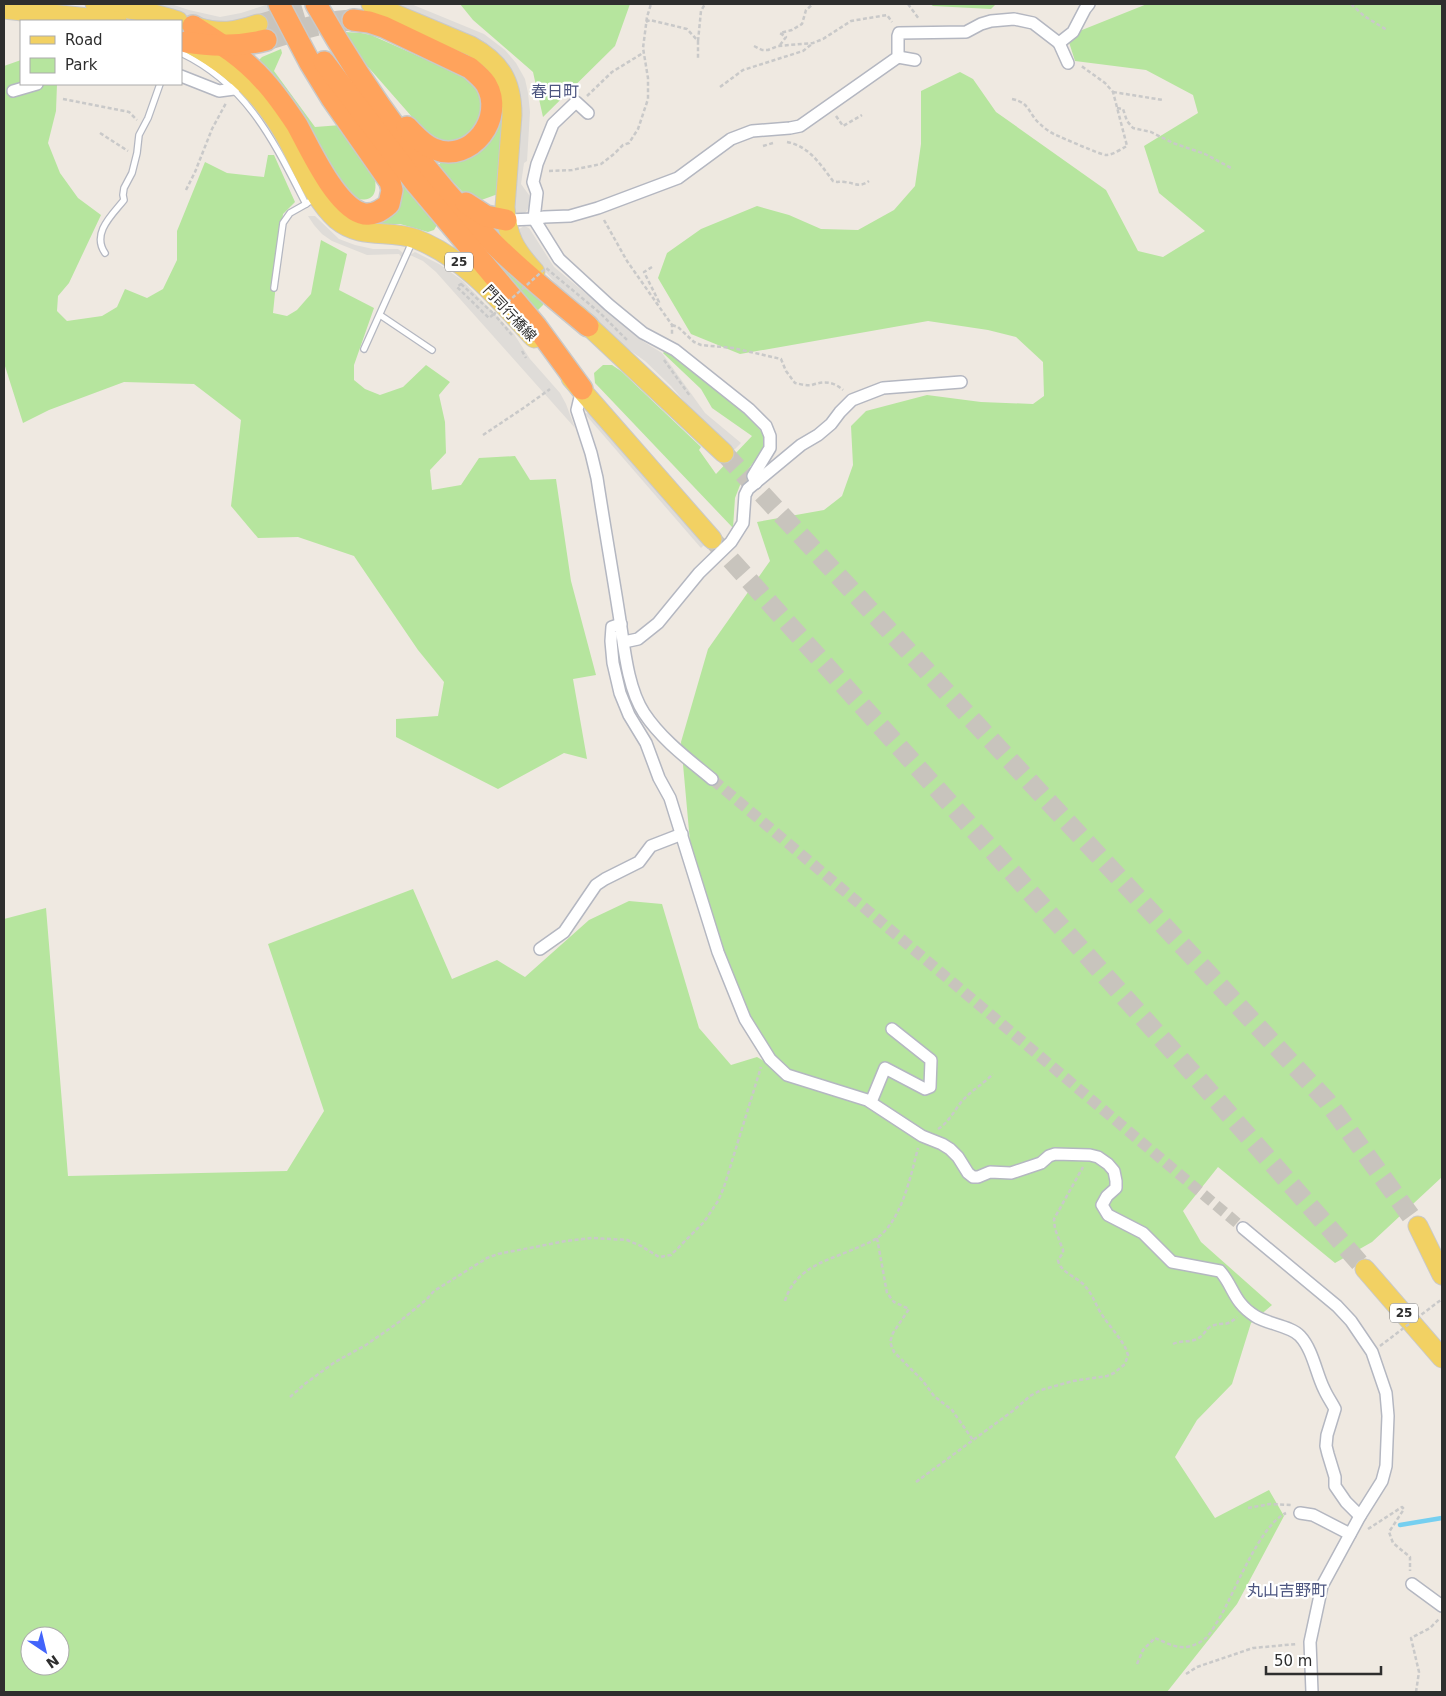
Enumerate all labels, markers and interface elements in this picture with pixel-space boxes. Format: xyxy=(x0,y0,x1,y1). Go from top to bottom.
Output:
legend xyxy=(20,20,182,85)
text: Road xyxy=(65,31,103,49)
text: Park xyxy=(65,56,98,74)
district label: 春日町 xyxy=(531,82,579,101)
road number: 25 xyxy=(445,252,473,272)
street label: 門司行橋線 xyxy=(480,282,540,344)
road number: 25 xyxy=(1390,1304,1418,1322)
district label: 丸山吉野町 xyxy=(1247,1581,1327,1600)
north arrow xyxy=(20,1626,70,1676)
scale bar xyxy=(1266,1644,1381,1676)
text: N xyxy=(43,1652,62,1672)
text: 50 m xyxy=(1274,1652,1312,1670)

